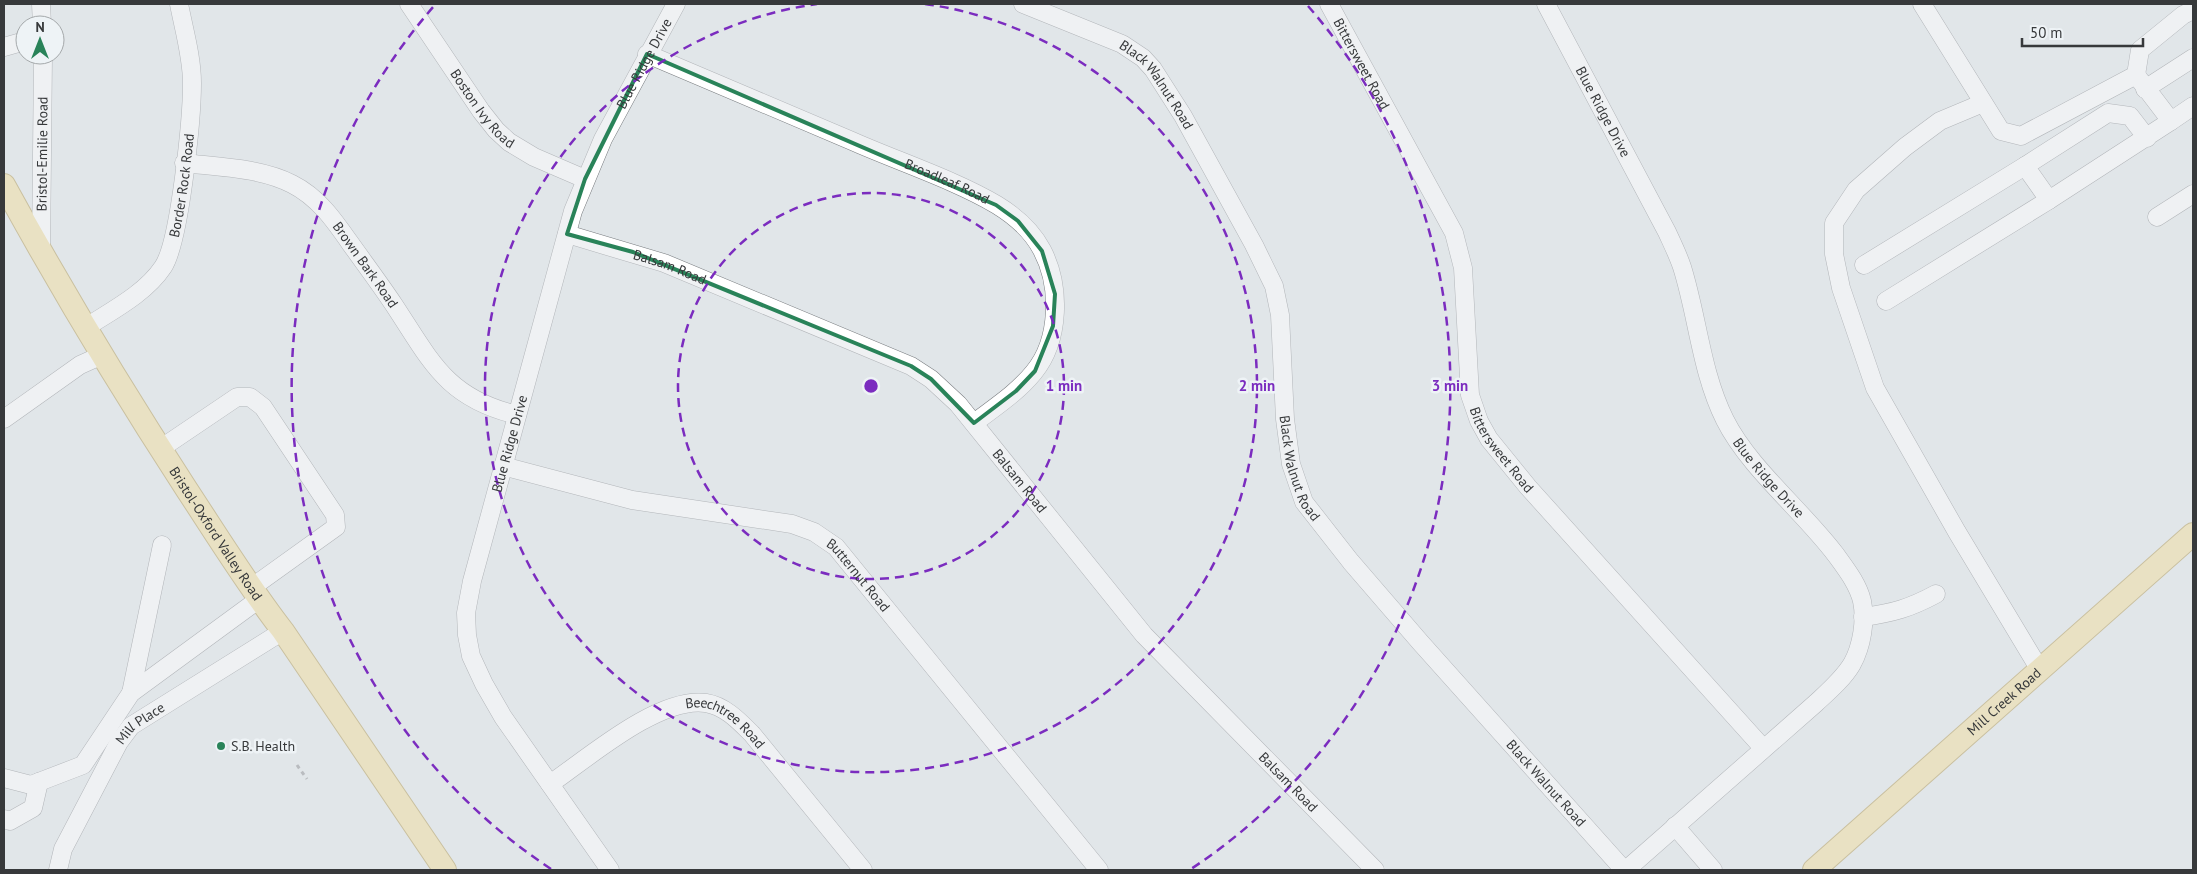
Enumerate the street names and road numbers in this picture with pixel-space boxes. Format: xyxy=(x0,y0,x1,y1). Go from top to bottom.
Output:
street label: Blue Ridge Drive xyxy=(612,15,676,112)
street label: Bittersweet Road xyxy=(1329,15,1394,113)
street label: Black Walnut Road xyxy=(1116,36,1198,132)
street label: Blue Ridge Drive xyxy=(1572,63,1635,160)
street label: Boston Ivy Road xyxy=(446,66,518,152)
street label: Bristol-Emilie Road xyxy=(32,96,52,212)
street label: Border Rock Road xyxy=(165,133,198,239)
street label: Broadleaf Road xyxy=(902,155,993,208)
street label: Brown Bark Road xyxy=(329,218,402,311)
street label: Balsam Road xyxy=(631,245,709,289)
street label: Blue Ridge Drive xyxy=(488,393,531,494)
street label: Bittersweet Road xyxy=(1466,404,1538,496)
street label: Black Walnut Road xyxy=(1276,414,1324,525)
street label: Blue Ridge Drive xyxy=(1729,434,1808,521)
street label: Balsam Road xyxy=(989,445,1051,516)
street label: Bristol-Oxford Valley Road xyxy=(165,463,266,604)
street label: Butternut Road xyxy=(823,534,894,615)
street label: Mill Creek Road xyxy=(1963,664,2045,739)
street label: Beechtree Road xyxy=(684,693,769,752)
street label: Mill Place xyxy=(111,698,168,748)
street label: Black Walnut Road xyxy=(1503,736,1590,830)
street label: Balsam Road xyxy=(1255,748,1322,816)

